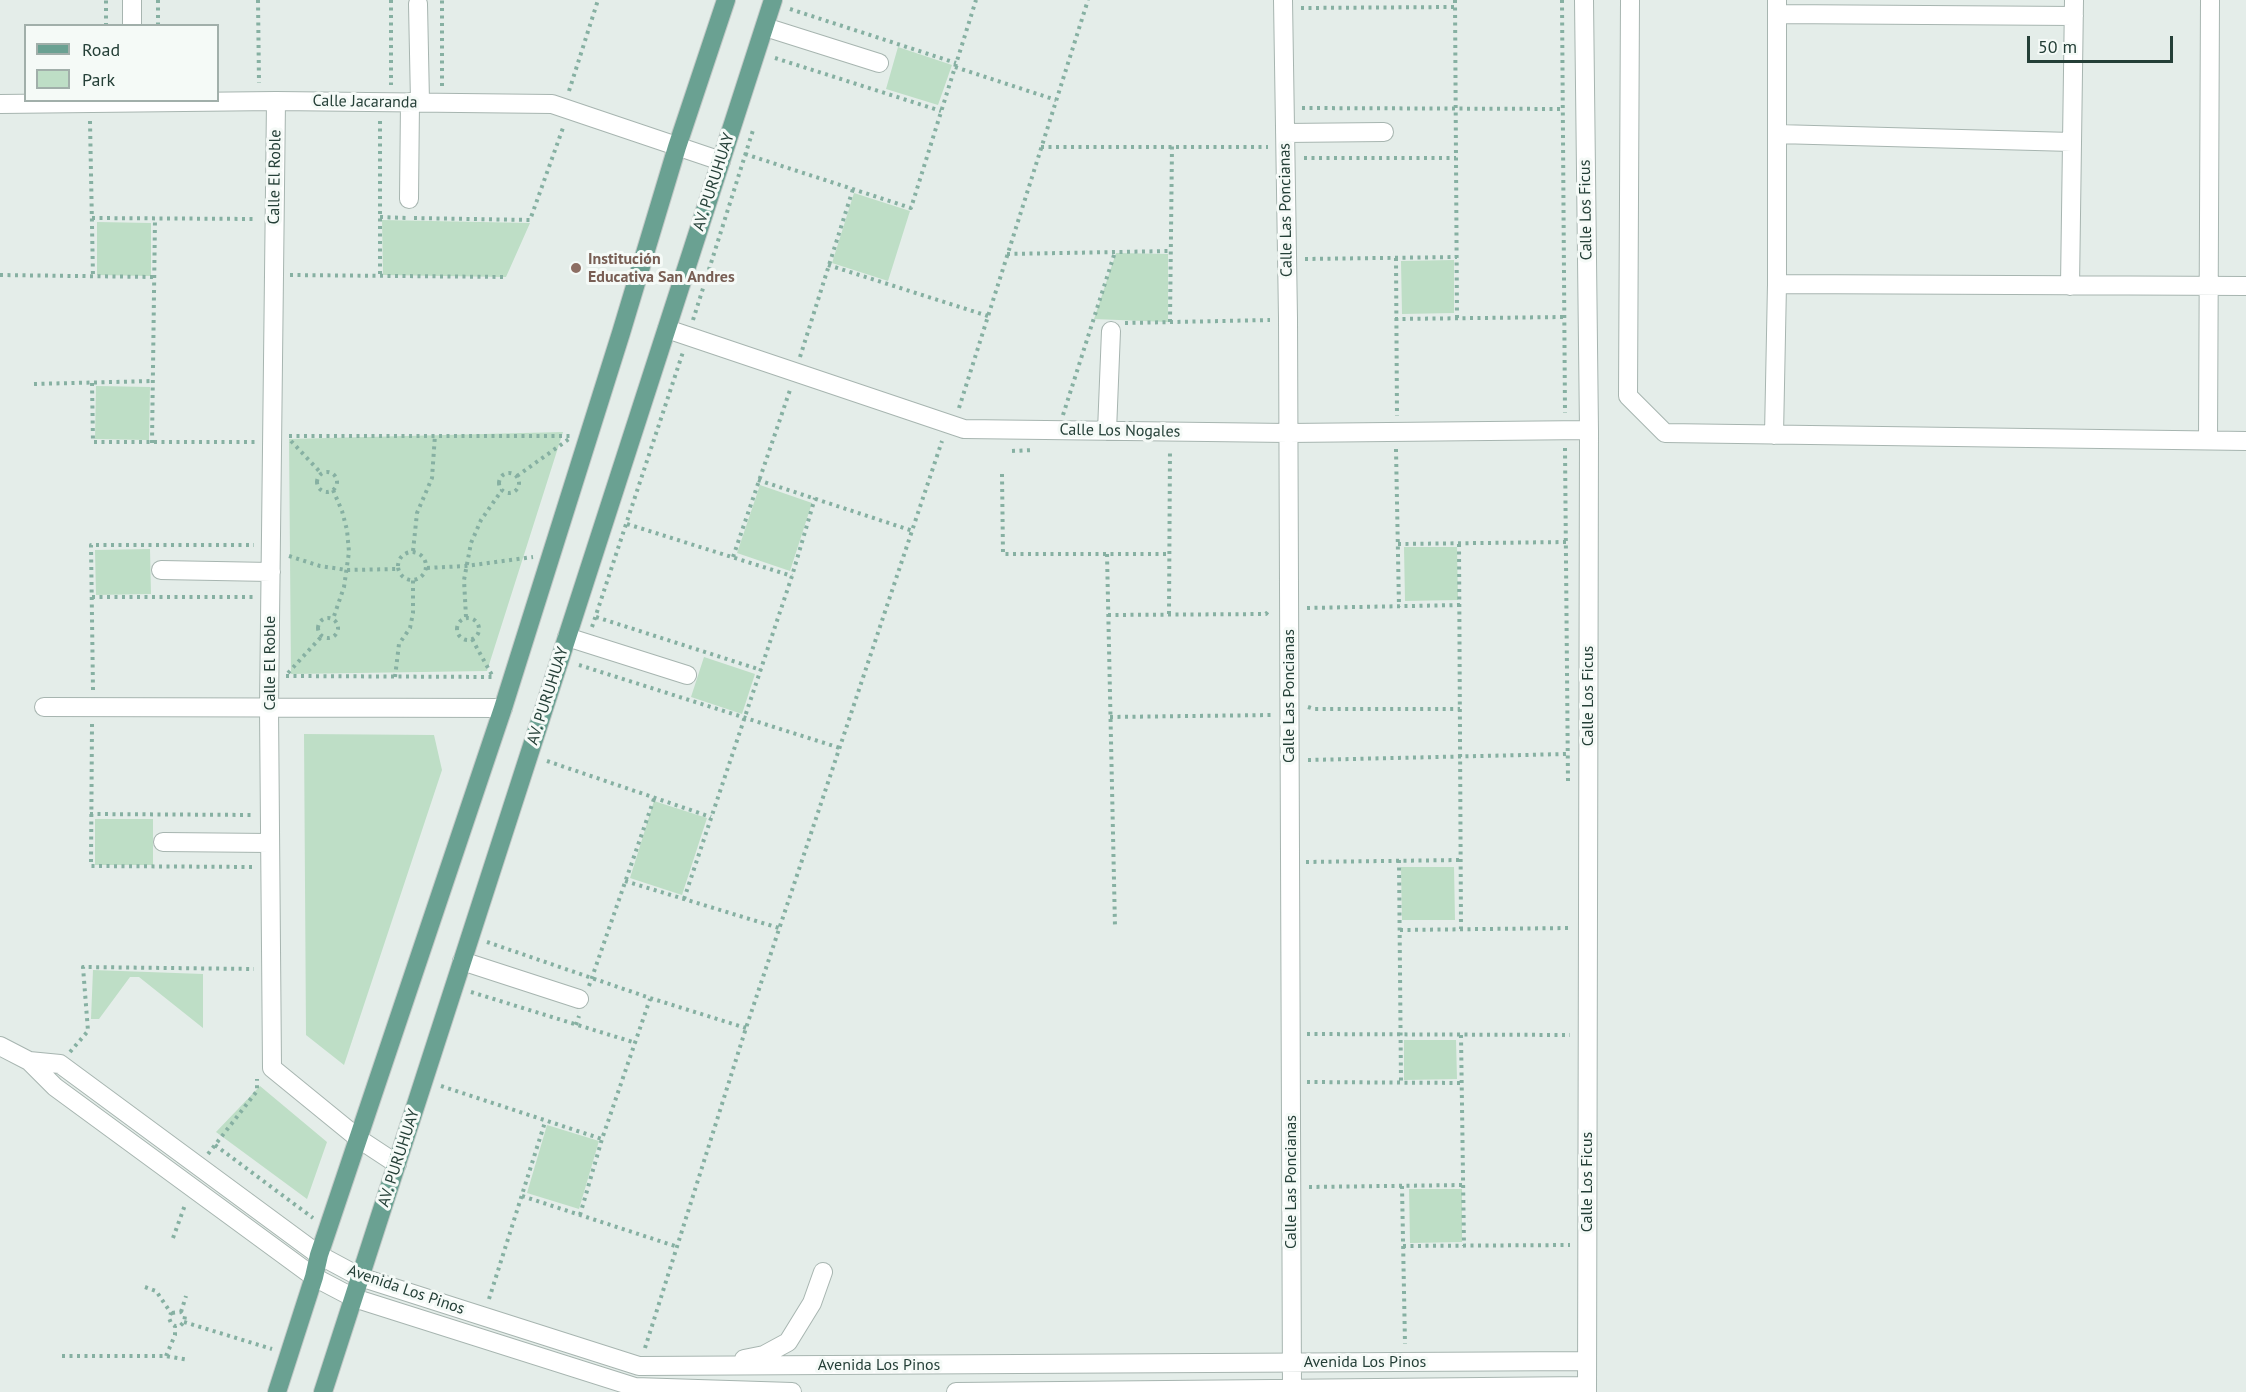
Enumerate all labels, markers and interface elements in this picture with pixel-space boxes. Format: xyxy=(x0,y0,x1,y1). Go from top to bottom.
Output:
legend xyxy=(24,24,219,102)
scale bar xyxy=(2030,24,2176,62)
text: 50 m xyxy=(2038,35,2077,58)
text: Road xyxy=(82,38,120,61)
text: Park xyxy=(82,68,115,91)
street label: Calle Jacaranda xyxy=(312,91,418,113)
street label: Calle El Roble xyxy=(265,129,285,225)
street label: AV. PURUHUAY xyxy=(689,131,739,233)
street label: Calle Las Poncianas xyxy=(1275,143,1297,277)
street label: Calle Los Ficus xyxy=(1576,160,1596,260)
place label: Institución Educativa San Andres xyxy=(588,249,735,287)
marker: Institución Educativa San Andres xyxy=(569,261,583,275)
street label: Calle Los Nogales xyxy=(1059,420,1181,442)
street label: Calle El Roble xyxy=(260,616,280,710)
street label: Calle Las Poncianas xyxy=(1279,629,1299,763)
street label: AV. PURUHUAY xyxy=(523,645,573,747)
street label: Calle Los Ficus xyxy=(1578,646,1598,746)
street label: AV. PURUHUAY xyxy=(374,1107,424,1209)
street label: Calle Las Poncianas xyxy=(1281,1115,1301,1249)
street label: Calle Los Ficus xyxy=(1577,1132,1597,1232)
street label: Avenida Los Pinos xyxy=(345,1261,467,1319)
street label: Avenida Los Pinos xyxy=(1304,1352,1426,1372)
street label: Avenida Los Pinos xyxy=(818,1355,940,1375)

